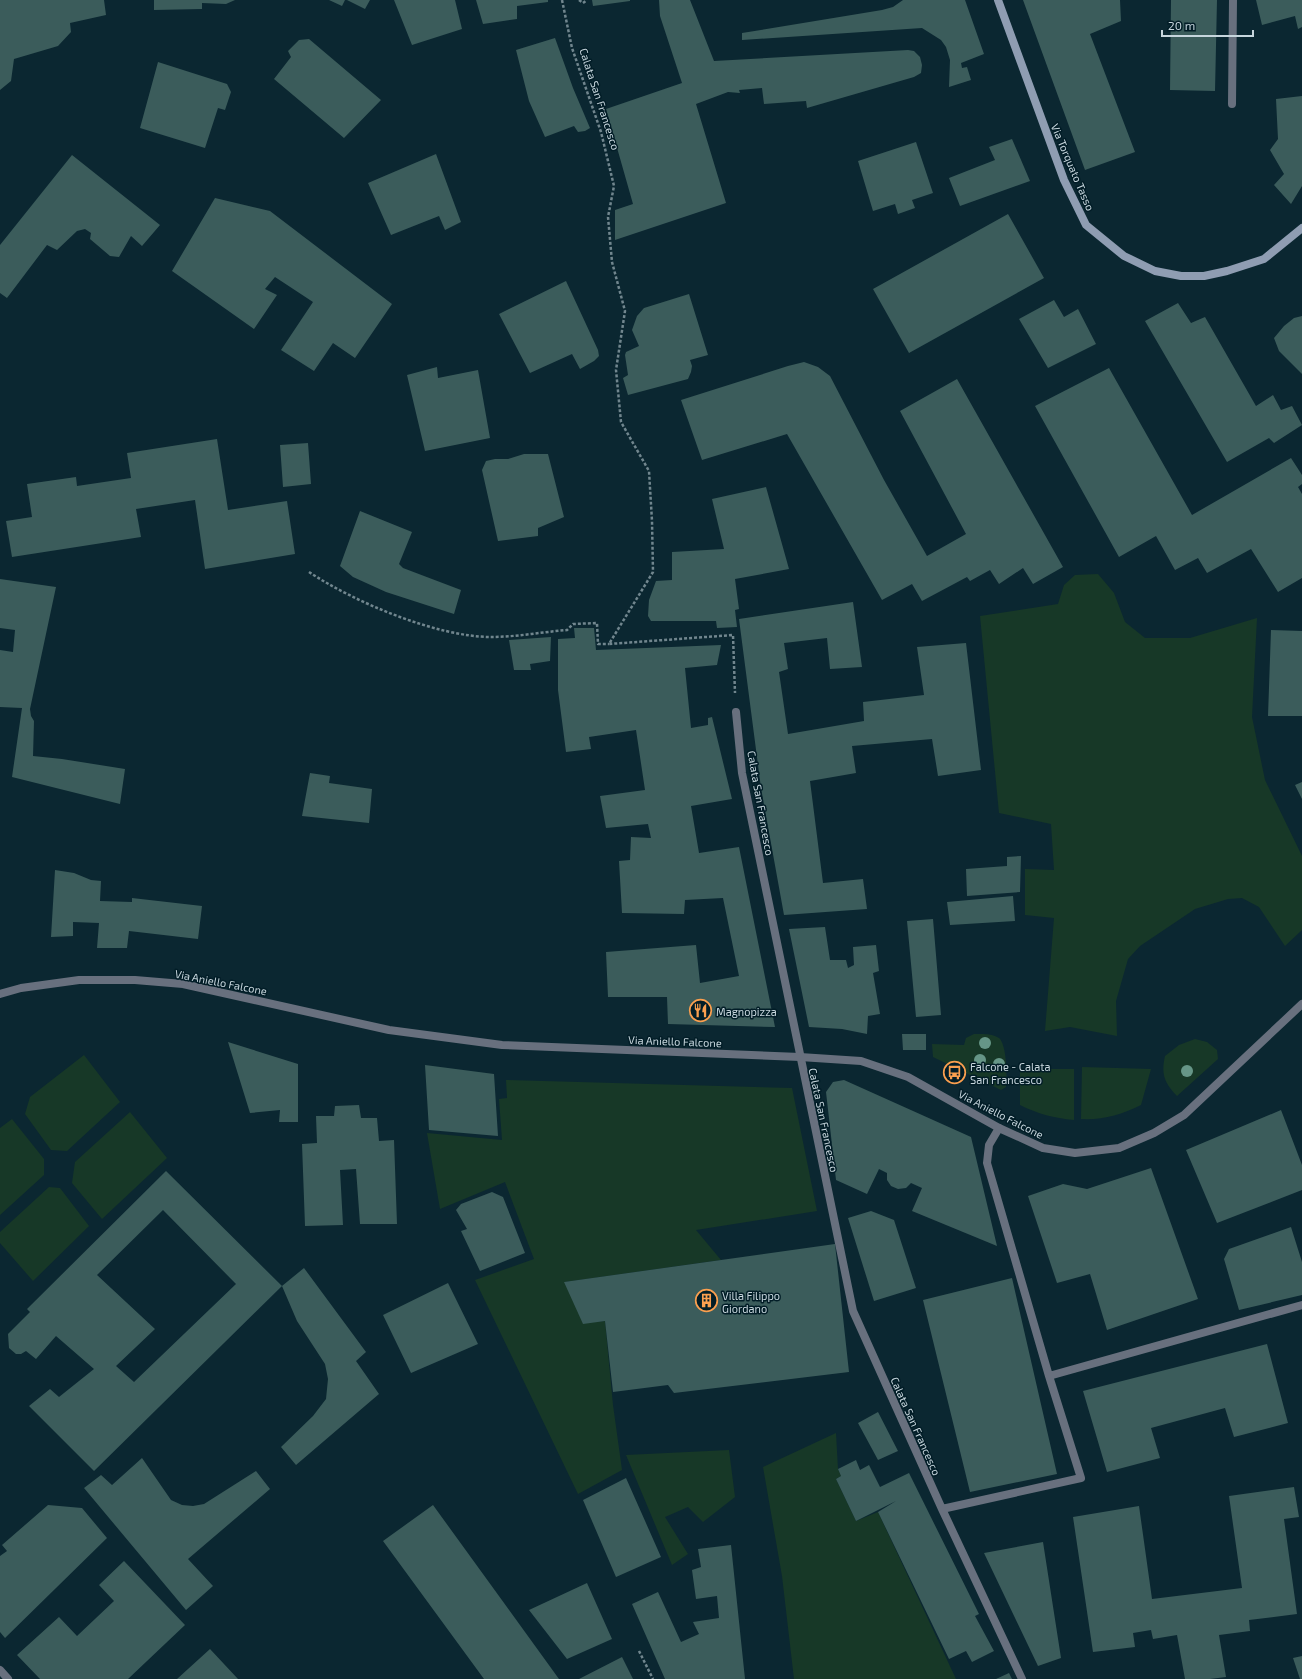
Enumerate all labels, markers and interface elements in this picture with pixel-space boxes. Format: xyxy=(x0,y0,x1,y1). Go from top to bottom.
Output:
scale bar xyxy=(1162,12,1253,38)
text: 20 m xyxy=(1168,18,1195,32)
street label: Calata San Francesco xyxy=(577,46,623,152)
street label: Via Torquato Tasso xyxy=(1049,121,1097,213)
street label: Calata San Francesco xyxy=(745,750,777,856)
street label: Via Aniello Falcone xyxy=(174,967,268,997)
restaurant icon: Magnopizza xyxy=(687,998,713,1024)
place label: Magnopizza xyxy=(716,1005,777,1018)
street label: Via Aniello Falcone xyxy=(628,1033,722,1049)
bus stop icon: Falcone - Calata San Francesco xyxy=(942,1059,968,1085)
place label: Falcone - Calata San Francesco xyxy=(970,1060,1051,1086)
street label: Calata San Francesco xyxy=(807,1067,841,1173)
street label: Via Aniello Falcone xyxy=(956,1087,1046,1141)
building icon: Villa Filippo Giordano xyxy=(694,1288,720,1314)
place label: Villa Filippo Giordano xyxy=(722,1289,780,1315)
street label: Calata San Francesco xyxy=(888,1375,944,1477)

